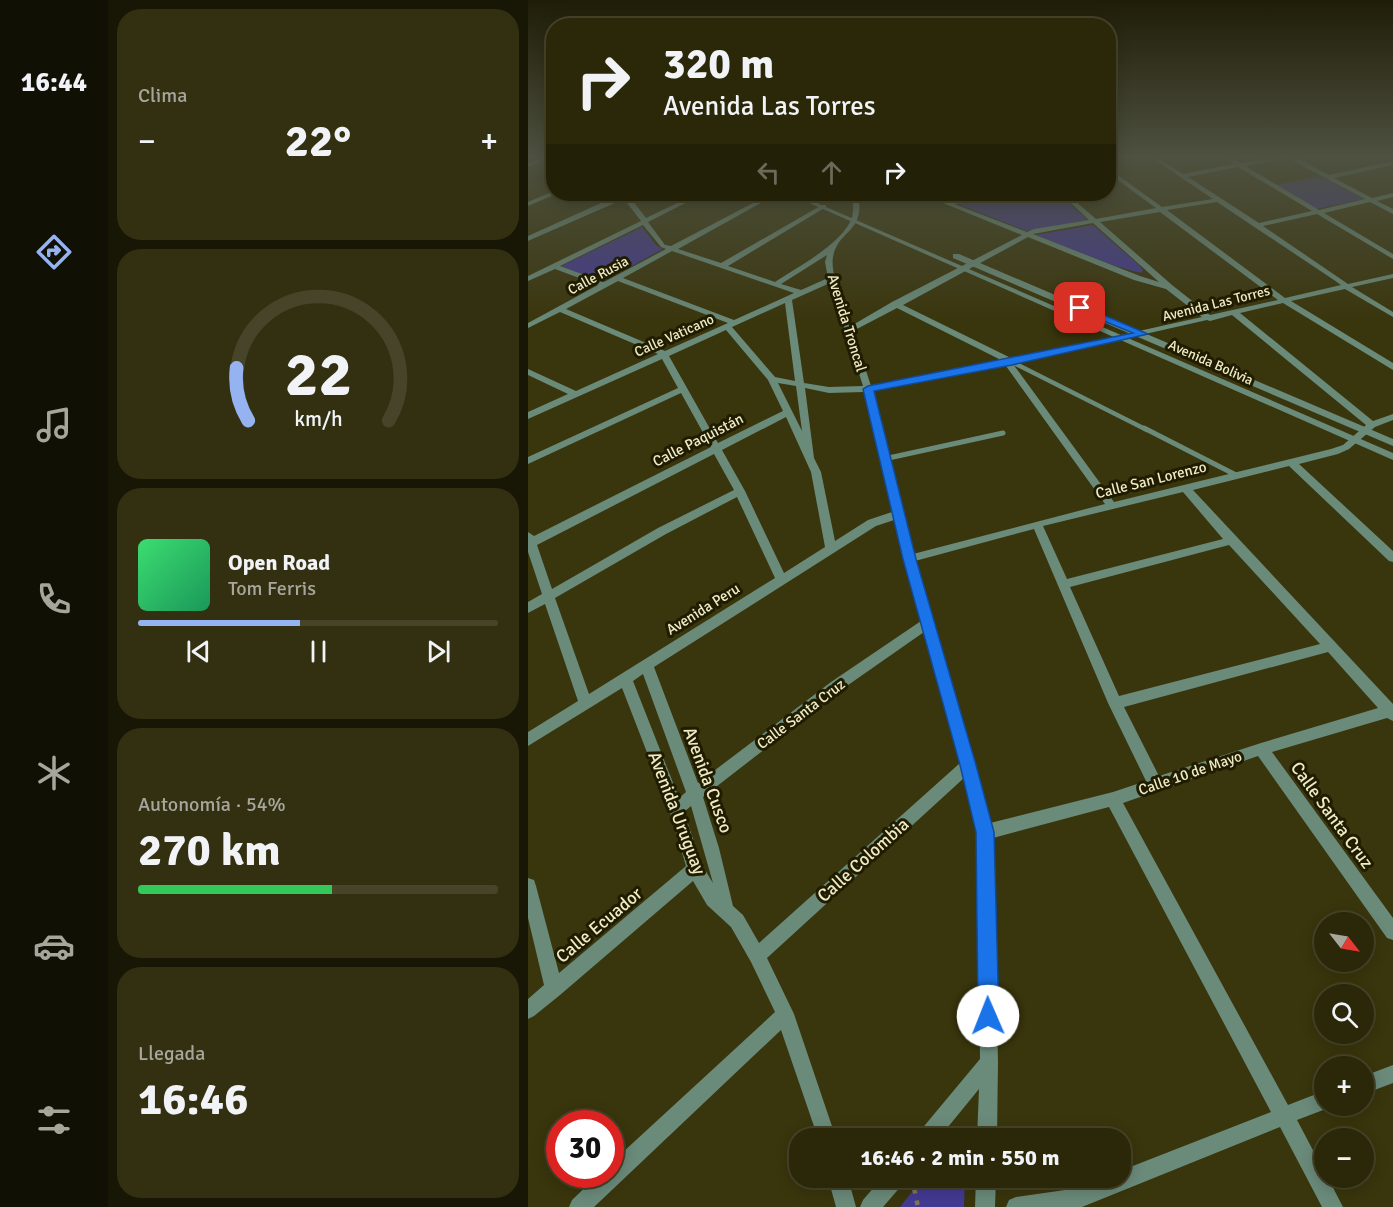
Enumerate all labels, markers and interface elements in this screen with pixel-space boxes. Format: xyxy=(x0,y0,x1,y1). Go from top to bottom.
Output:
text: 320 m xyxy=(663,39,774,90)
icon: right xyxy=(564,42,642,120)
text: 16:44 xyxy=(21,66,87,99)
text: Clima xyxy=(138,83,187,108)
text: Avenida Las Torres xyxy=(663,90,876,123)
text: 22° xyxy=(285,114,351,169)
text: − xyxy=(138,121,156,162)
text: + xyxy=(480,121,498,162)
icon: left xyxy=(752,156,785,189)
icon: ahead xyxy=(815,156,848,189)
icon: right xyxy=(878,156,911,189)
icon: directions xyxy=(33,231,75,273)
street label: Calle Rusia xyxy=(565,252,631,299)
street label: Avenida Troncal xyxy=(824,272,870,374)
pin xyxy=(1054,282,1105,333)
street label: Avenida Las Torres xyxy=(1161,282,1272,325)
icon: arrive xyxy=(1063,291,1096,324)
street label: Calle Vaticano xyxy=(632,310,717,361)
text: 22 xyxy=(284,336,352,413)
street label: Avenida Bolivia xyxy=(1166,336,1256,389)
icon: music xyxy=(33,404,75,446)
text: km/h xyxy=(294,406,342,432)
street label: Calle Paquistán xyxy=(650,409,746,471)
street label: Calle San Lorenzo xyxy=(1094,457,1209,502)
text: Open Road xyxy=(228,549,330,576)
text: Tom Ferris xyxy=(228,576,316,601)
icon: phone xyxy=(33,578,75,620)
street label: Avenida Peru xyxy=(663,579,743,639)
icon: previous xyxy=(182,635,215,668)
icon: pause xyxy=(302,635,335,668)
icon: next xyxy=(422,635,455,668)
street label: Calle Santa Cruz xyxy=(753,675,849,753)
street label: Avenida Cusco xyxy=(679,724,737,836)
street label: Calle 10 de Mayo xyxy=(1136,747,1244,799)
street label: Avenida Uruguay xyxy=(643,748,711,878)
icon: climate xyxy=(33,752,75,794)
street label: Calle Santa Cruz xyxy=(1286,757,1378,873)
text: Autonomía · 54% xyxy=(138,792,286,817)
street label: Calle Colombia xyxy=(813,813,913,907)
text: 270 km xyxy=(138,823,281,878)
street label: Calle Ecuador xyxy=(551,882,647,967)
north arrow xyxy=(1314,912,1374,972)
map controls xyxy=(1314,912,1374,1188)
icon: car xyxy=(33,925,75,967)
position arrow xyxy=(956,984,1020,1048)
button: search xyxy=(1314,984,1374,1044)
text: Llegada xyxy=(138,1041,205,1066)
button: + xyxy=(1314,1056,1374,1116)
text: 16:46 xyxy=(138,1072,248,1127)
icon: filters xyxy=(33,1099,75,1141)
speed limit sign: 30 xyxy=(546,1110,624,1188)
button: − xyxy=(1314,1128,1374,1188)
text: 16:46 · 2 min · 550 m xyxy=(860,1144,1060,1171)

